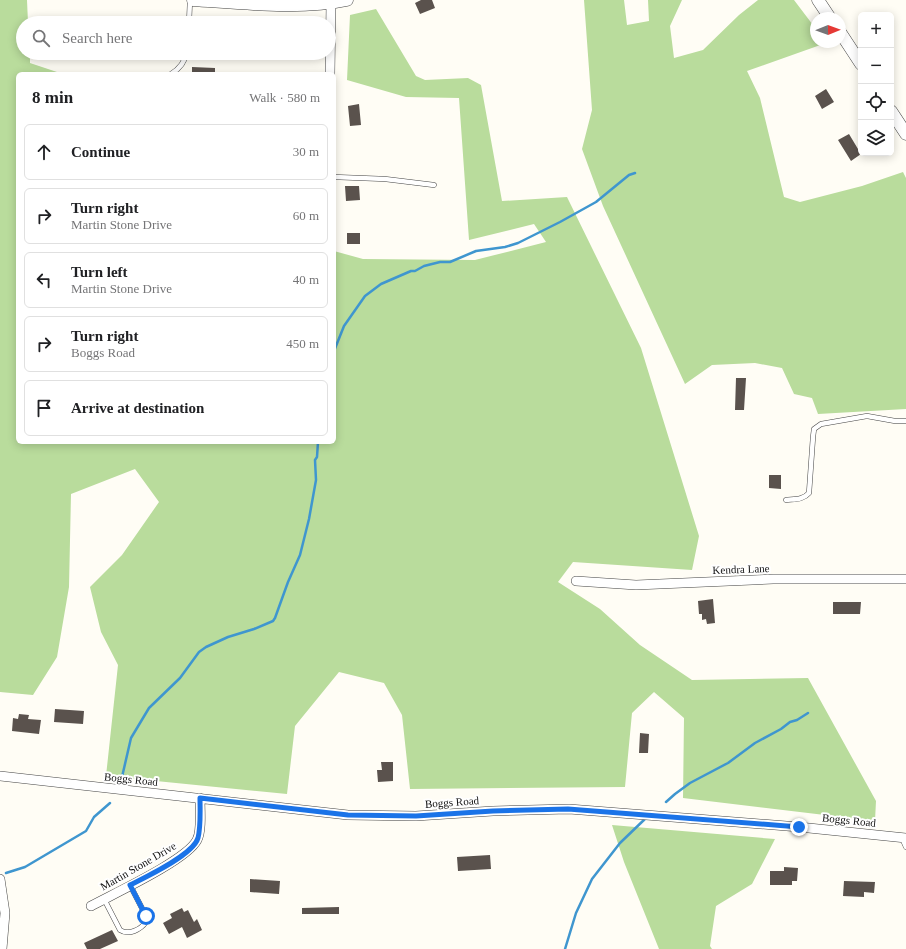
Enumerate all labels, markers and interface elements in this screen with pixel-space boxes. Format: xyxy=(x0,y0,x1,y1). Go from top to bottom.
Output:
north arrow xyxy=(810,12,846,48)
map controls xyxy=(858,12,894,156)
button: + xyxy=(858,12,894,48)
search box xyxy=(16,16,336,60)
icon: search xyxy=(30,27,52,49)
text: Search here xyxy=(62,30,132,46)
button: − xyxy=(858,48,894,84)
button: locate xyxy=(858,84,894,120)
text: 8 min xyxy=(32,88,73,107)
text: Walk · 580 m xyxy=(249,90,320,105)
button: layers xyxy=(858,120,894,156)
icon: ahead xyxy=(33,141,55,163)
text: Continue xyxy=(71,144,130,160)
text: 30 m xyxy=(293,144,319,159)
text: Turn right xyxy=(71,200,138,216)
icon: right xyxy=(33,205,55,227)
text: 60 m xyxy=(293,208,319,223)
text: Martin Stone Drive xyxy=(71,217,172,232)
text: Turn left xyxy=(71,264,128,280)
icon: left xyxy=(33,269,55,291)
text: 40 m xyxy=(293,272,319,287)
text: Martin Stone Drive xyxy=(71,281,172,296)
text: Turn right xyxy=(71,328,138,344)
icon: right xyxy=(33,333,55,355)
text: 450 m xyxy=(286,336,319,351)
text: Boggs Road xyxy=(71,345,135,360)
icon: arrive xyxy=(33,397,55,419)
text: Arrive at destination xyxy=(71,400,204,416)
street label: Kendra Lane xyxy=(712,562,770,576)
street label: Boggs Road xyxy=(103,770,159,788)
street label: Boggs Road xyxy=(425,794,480,810)
street label: Boggs Road xyxy=(821,811,877,829)
route end xyxy=(790,818,808,836)
street label: Martin Stone Drive xyxy=(98,839,178,893)
route start xyxy=(137,907,155,925)

